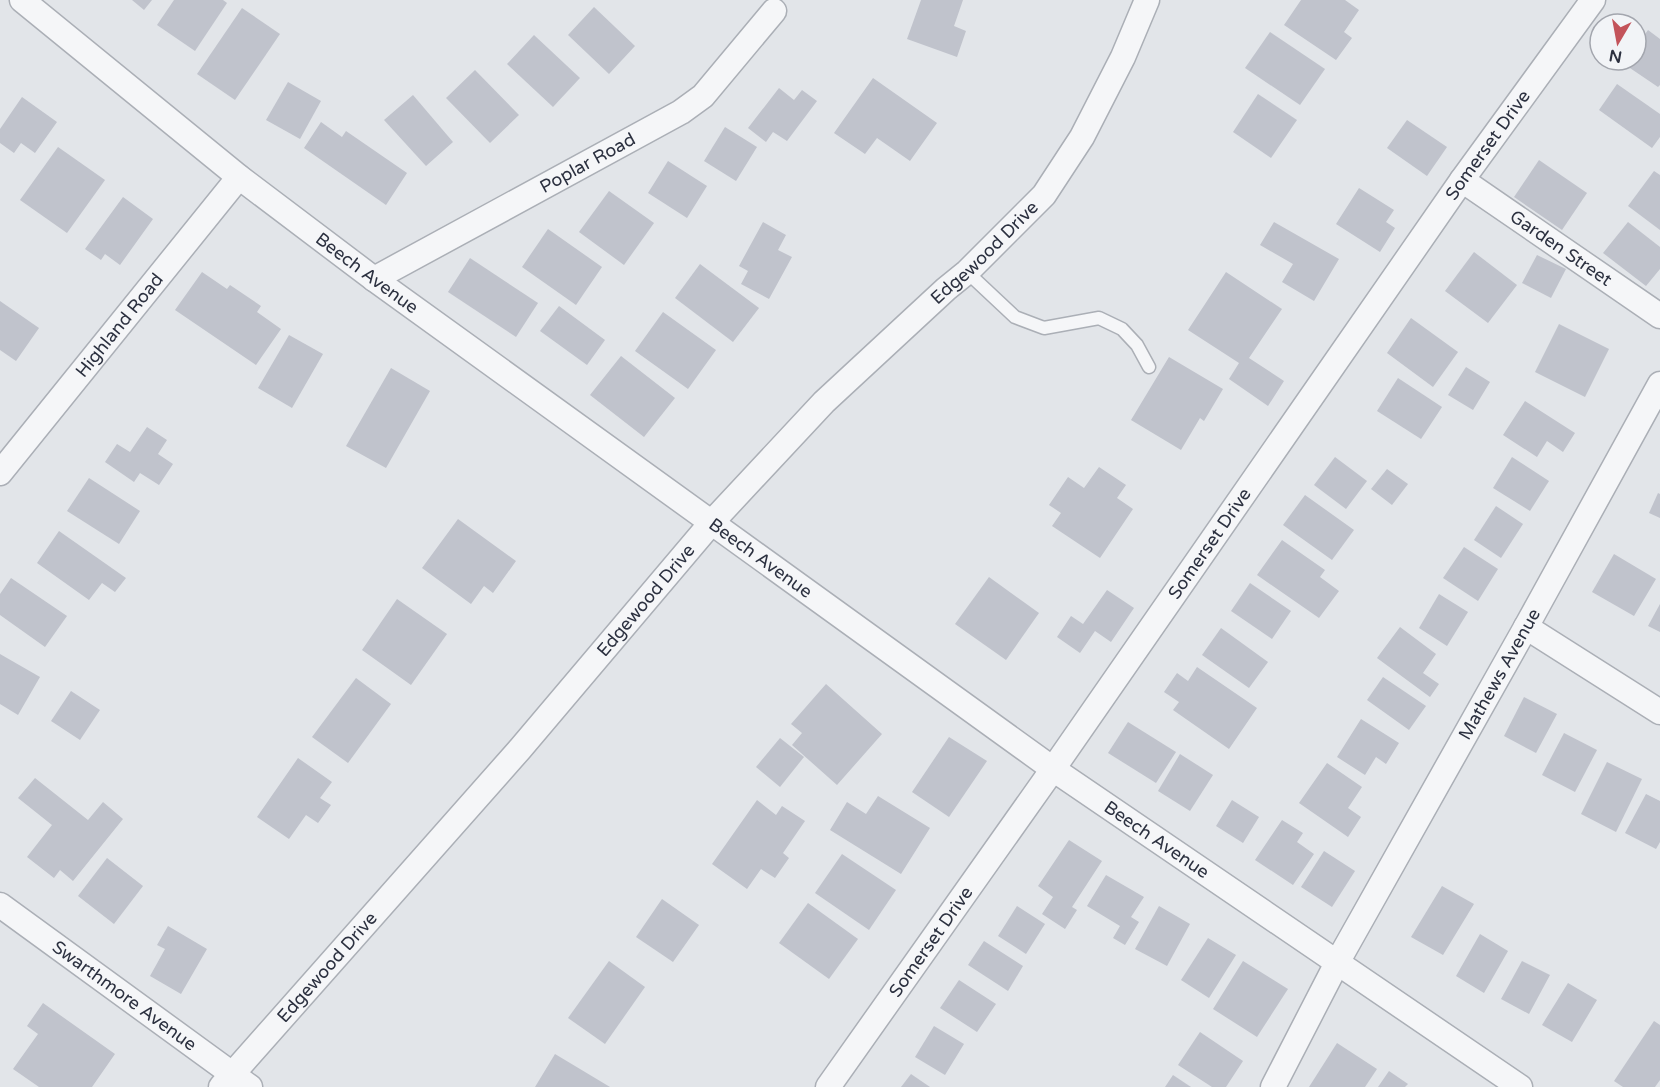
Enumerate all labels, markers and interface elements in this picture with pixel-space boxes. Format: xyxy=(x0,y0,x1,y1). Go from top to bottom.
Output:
north arrow xyxy=(1588,12,1648,72)
text: N xyxy=(1608,45,1624,67)
street label: Somerset Drive xyxy=(1440,86,1535,204)
street label: Poplar Road xyxy=(536,128,639,198)
street label: Edgewood Drive xyxy=(926,196,1043,309)
street label: Garden Street xyxy=(1506,205,1616,291)
street label: Beech Avenue xyxy=(311,228,423,318)
street label: Highland Road xyxy=(71,269,168,382)
street label: Somerset Drive xyxy=(1163,484,1256,603)
street label: Beech Avenue xyxy=(704,513,817,603)
street label: Edgewood Drive xyxy=(592,540,700,661)
street label: Mathews Avenue xyxy=(1454,605,1545,744)
street label: Beech Avenue xyxy=(1100,796,1214,883)
street label: Somerset Drive xyxy=(884,882,977,1001)
street label: Edgewood Drive xyxy=(272,907,382,1027)
street label: Swarthmore Avenue xyxy=(48,936,201,1055)

